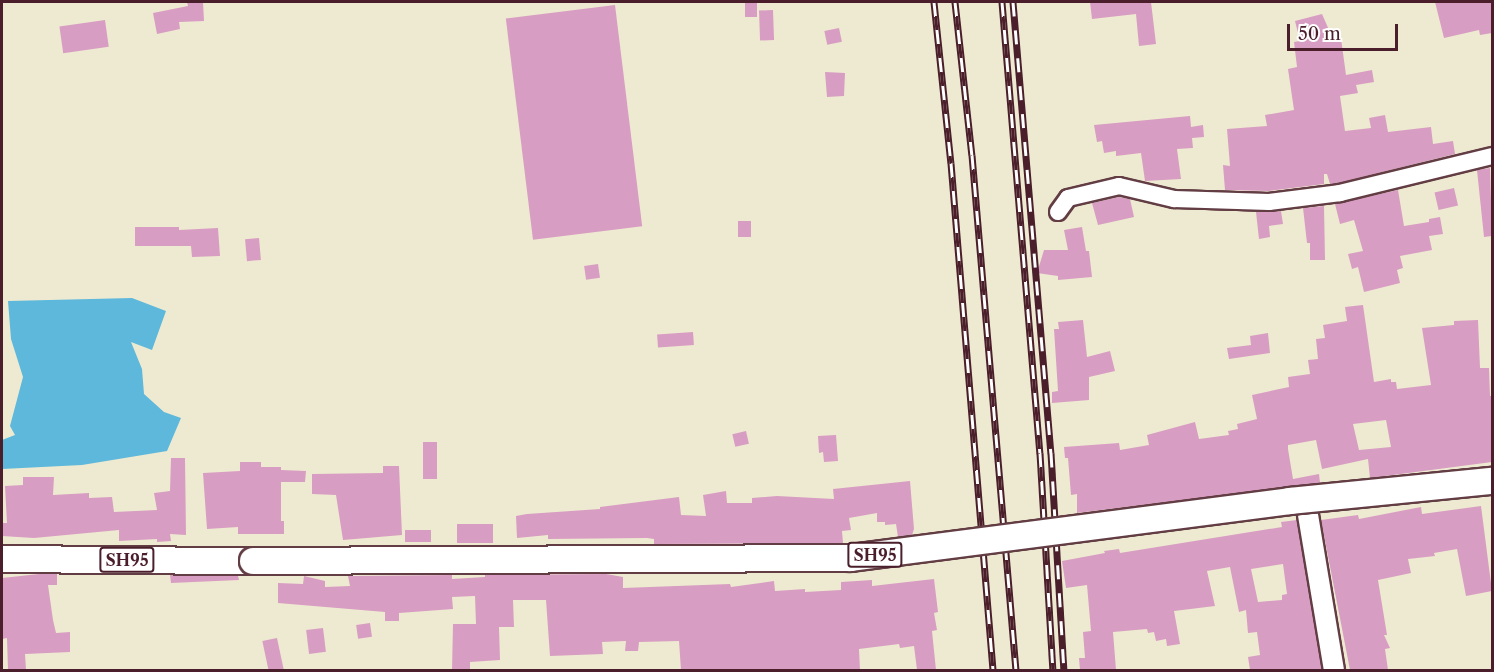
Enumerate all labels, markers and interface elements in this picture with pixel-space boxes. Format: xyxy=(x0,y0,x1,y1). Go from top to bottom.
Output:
scale bar xyxy=(1290,12,1401,50)
text: 50 m xyxy=(1298,23,1341,45)
road number: SH95 xyxy=(846,542,904,568)
road number: SH95 xyxy=(98,547,156,573)

